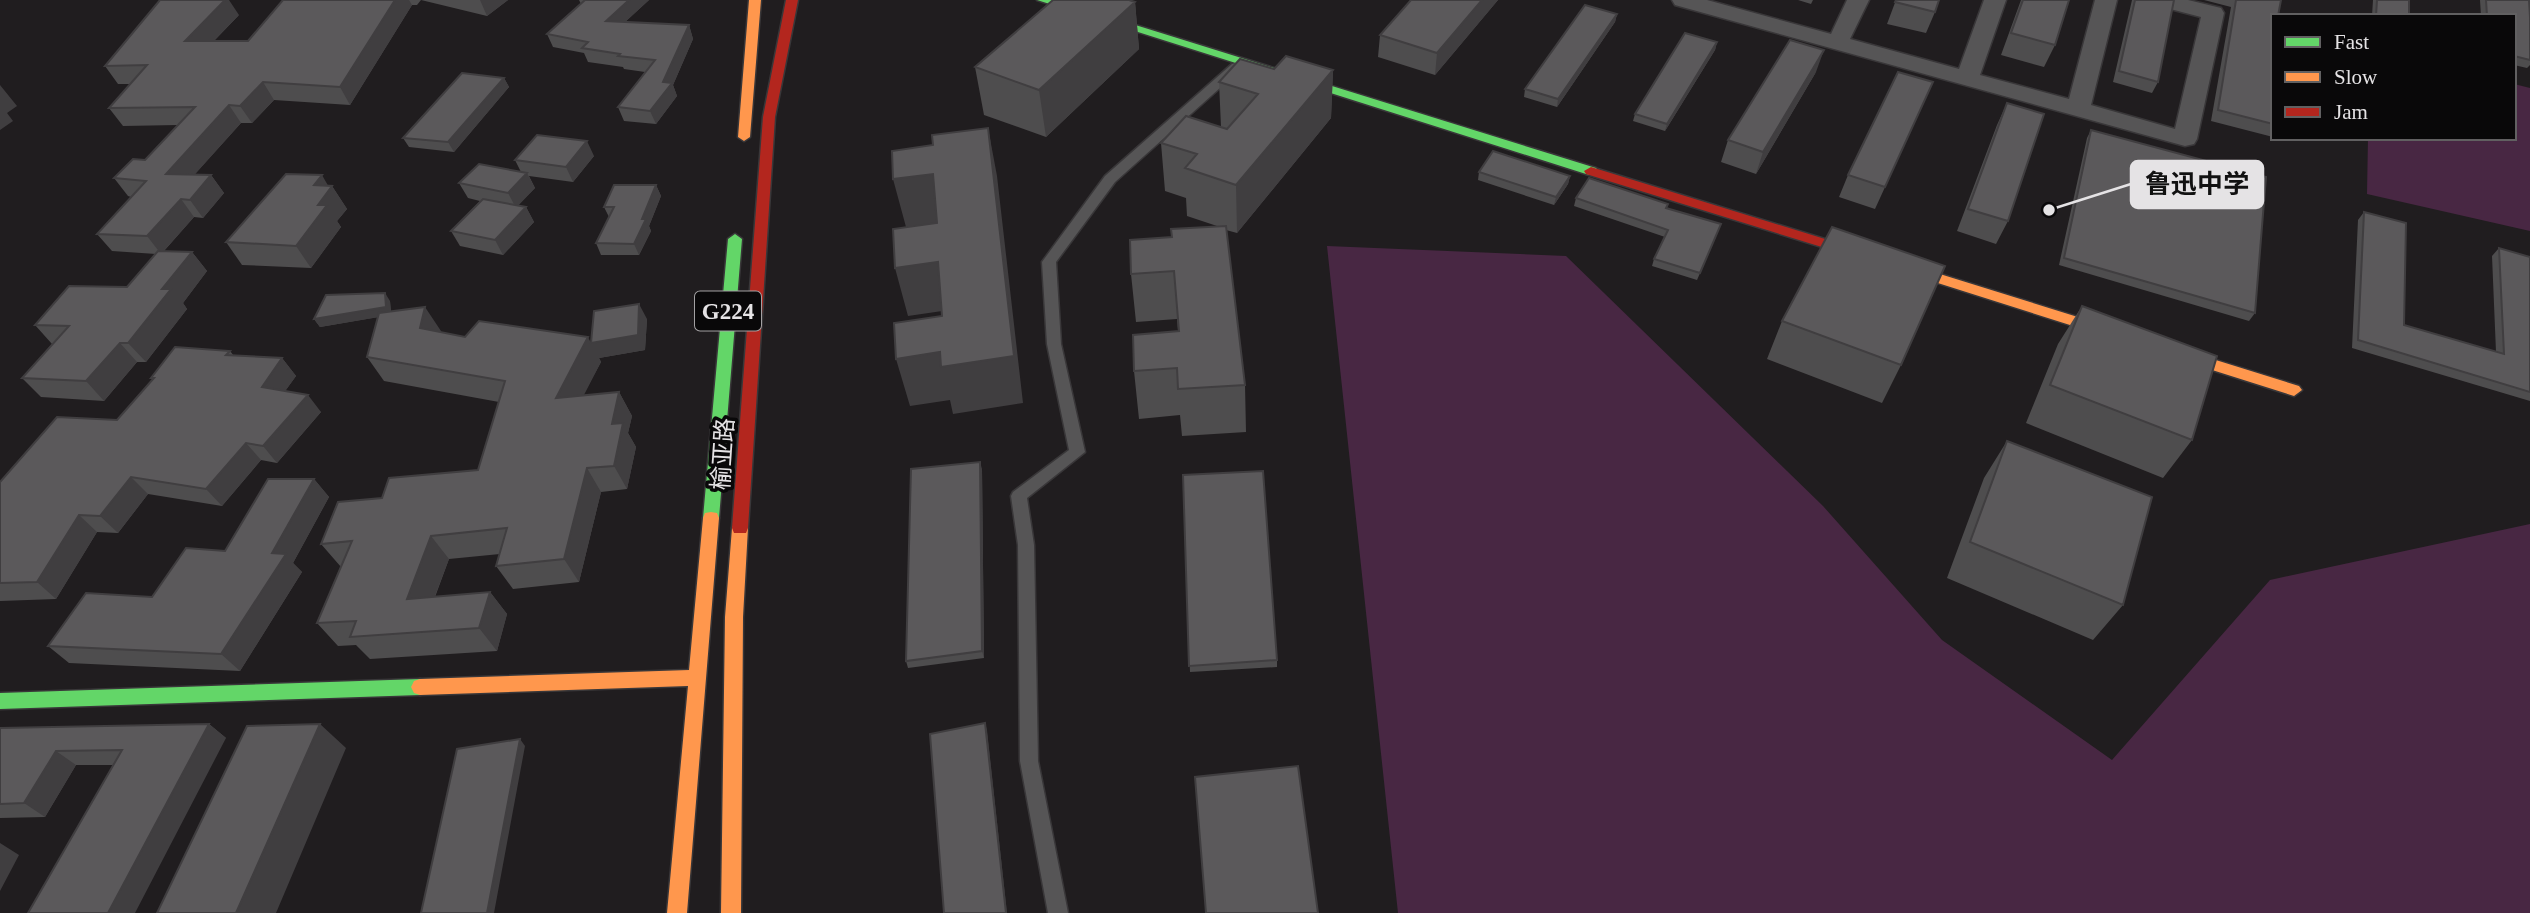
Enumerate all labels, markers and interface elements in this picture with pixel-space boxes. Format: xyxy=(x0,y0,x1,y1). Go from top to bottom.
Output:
legend xyxy=(2271,14,2516,140)
text: Fast xyxy=(2334,30,2369,54)
text: Slow xyxy=(2334,65,2378,89)
text: Jam xyxy=(2334,100,2368,124)
callout: 鲁迅中学 xyxy=(2131,161,2263,208)
text: 鲁迅中学 xyxy=(2145,170,2249,199)
road number: G224 xyxy=(695,292,761,330)
street label: 榆亚路 xyxy=(708,417,738,491)

